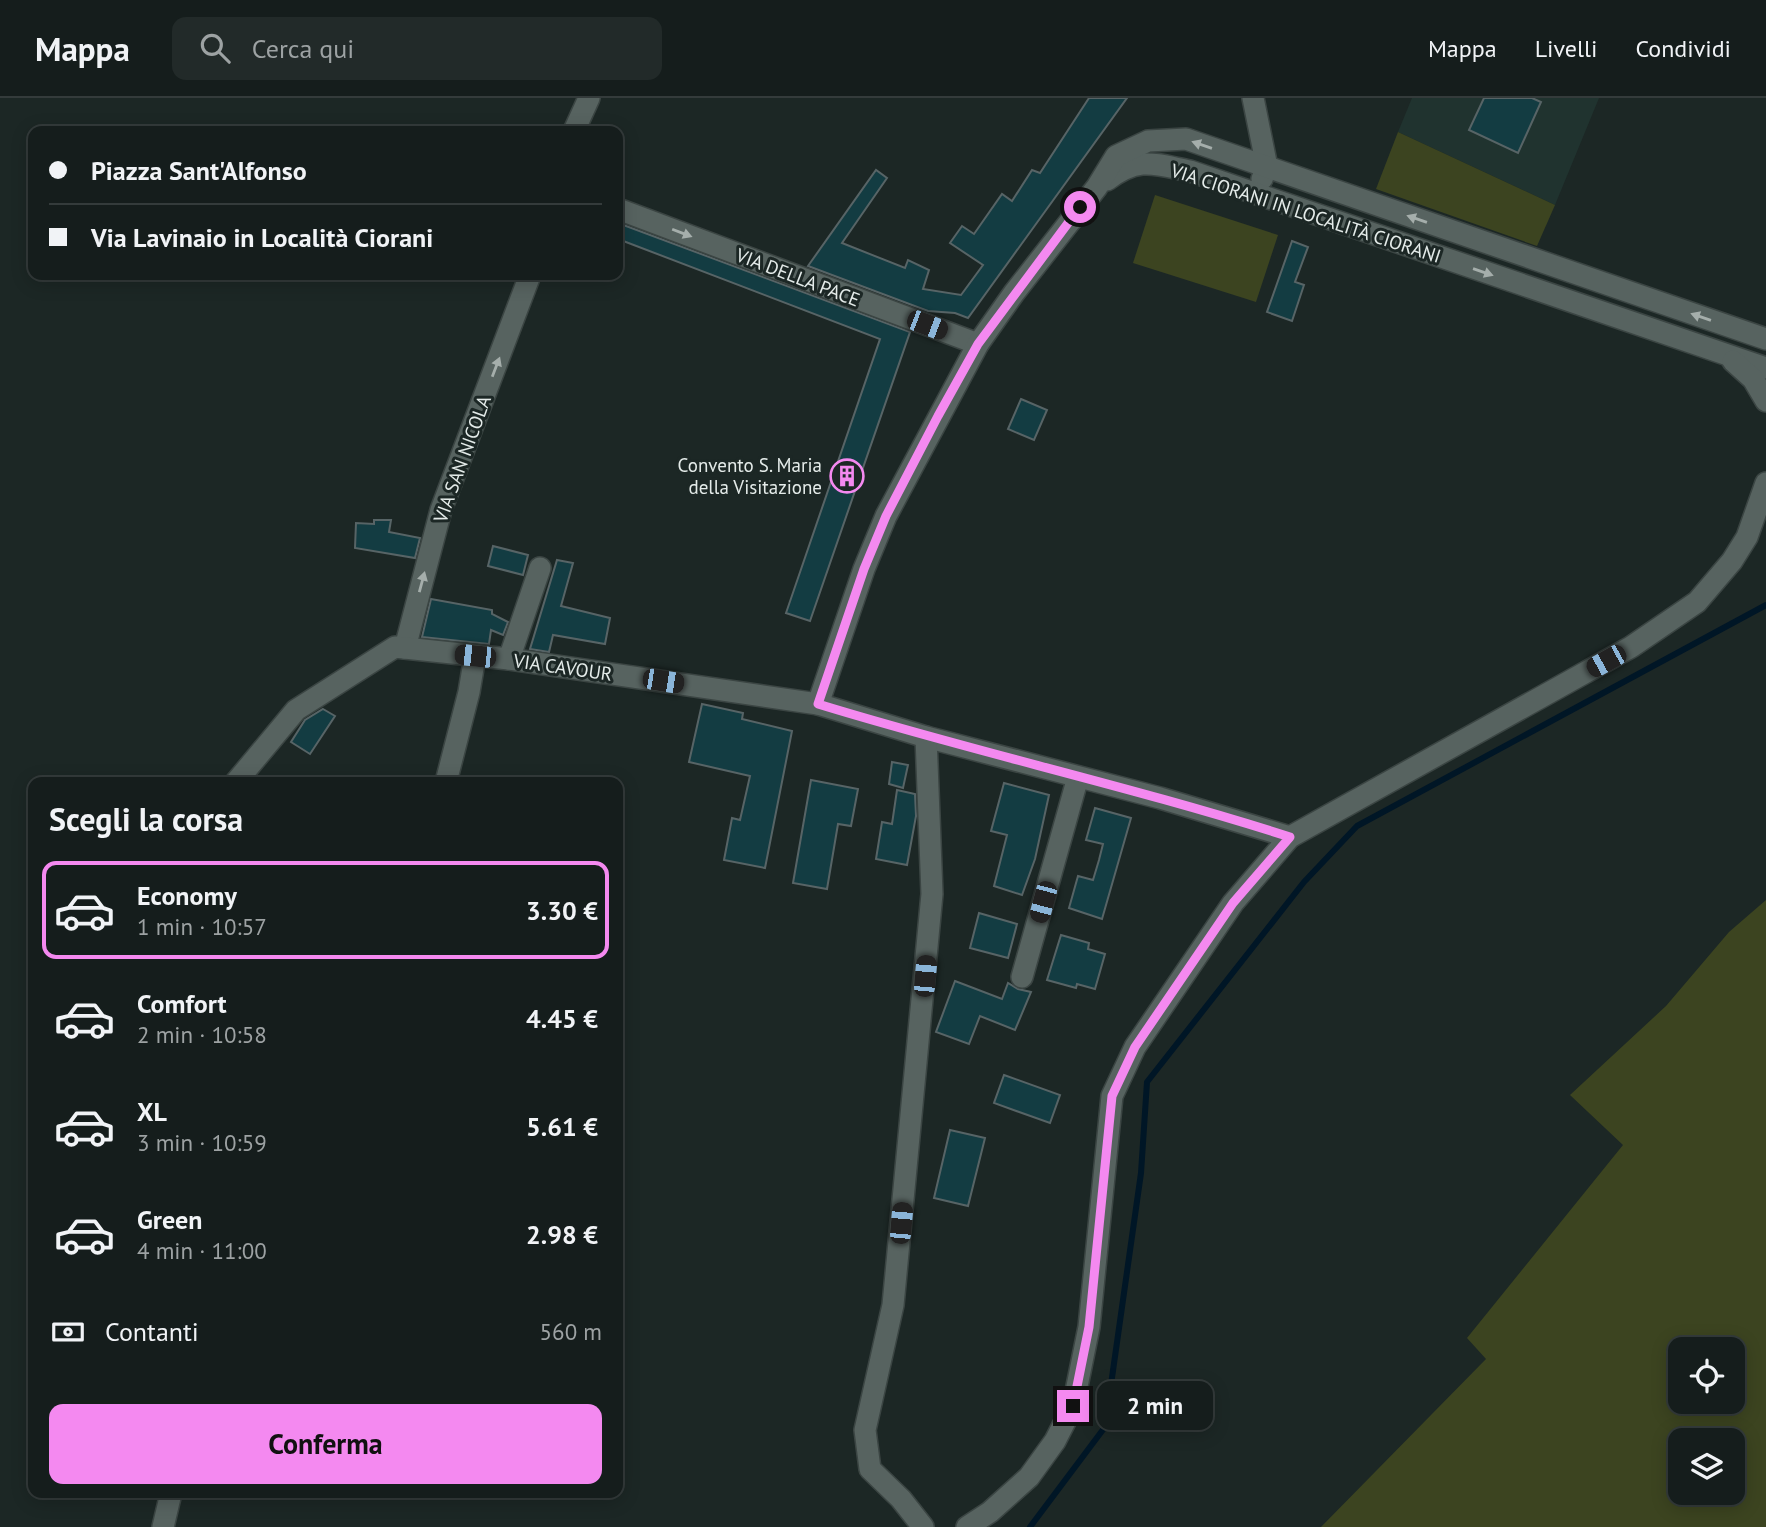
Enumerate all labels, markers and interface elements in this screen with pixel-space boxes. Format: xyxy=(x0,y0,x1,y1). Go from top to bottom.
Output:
search box xyxy=(172,17,662,80)
text: Mappa xyxy=(35,27,130,70)
icon: search xyxy=(196,29,234,67)
text: Cerca qui xyxy=(252,32,354,65)
text: Mappa xyxy=(1428,33,1497,64)
text: Livelli xyxy=(1535,33,1597,64)
text: Condividi xyxy=(1635,33,1731,64)
one-way arrow xyxy=(1192,139,1213,150)
text: Piazza Sant'Alfonso xyxy=(91,154,307,187)
street label: VIA CIORANI IN LOCALITÀ CIORANI xyxy=(1167,158,1444,268)
route start xyxy=(1064,191,1096,223)
one-way arrow xyxy=(1406,213,1427,224)
text: Via Lavinaio in Località Ciorani xyxy=(91,221,433,254)
one-way arrow xyxy=(671,228,692,239)
street label: VIA DELLA PACE xyxy=(732,242,863,312)
one-way arrow xyxy=(1473,267,1494,278)
car xyxy=(904,308,951,342)
one-way arrow xyxy=(1691,311,1712,322)
one-way arrow xyxy=(490,356,501,377)
street label: VIA SAN NICOLA xyxy=(428,392,496,527)
place label: Convento S. Maria della Visitazione xyxy=(678,453,822,499)
building icon: Convento S. Maria della Visitazione xyxy=(828,457,866,495)
one-way arrow xyxy=(418,571,428,592)
car xyxy=(1583,642,1630,680)
car xyxy=(454,643,497,669)
street label: VIA CAVOUR xyxy=(511,648,614,686)
car xyxy=(641,667,686,695)
text: Scegli la corsa xyxy=(49,798,243,840)
icon: car xyxy=(53,879,116,942)
text: Economy xyxy=(137,879,237,912)
car xyxy=(1028,879,1059,925)
text: 3.30 € xyxy=(526,894,598,927)
text: 1 min · 10:57 xyxy=(137,912,267,941)
car xyxy=(913,954,938,998)
icon: car xyxy=(53,987,116,1050)
text: Comfort xyxy=(137,987,227,1020)
text: 4.45 € xyxy=(526,1002,598,1035)
text: 2 min · 10:58 xyxy=(137,1020,267,1049)
icon: car xyxy=(53,1095,116,1158)
text: XL xyxy=(137,1095,167,1128)
text: 5.61 € xyxy=(526,1110,598,1143)
text: 3 min · 10:59 xyxy=(137,1128,267,1157)
car xyxy=(889,1201,914,1245)
icon: car xyxy=(53,1203,116,1266)
text: Green xyxy=(137,1203,202,1236)
text: 2.98 € xyxy=(526,1218,598,1251)
text: 4 min · 11:00 xyxy=(137,1236,267,1265)
icon: cash xyxy=(49,1313,87,1351)
text: Contanti xyxy=(105,1315,199,1348)
text: 560 m xyxy=(540,1317,602,1346)
map controls xyxy=(1668,1337,1745,1505)
button: locate xyxy=(1668,1337,1745,1414)
callout: 2 min xyxy=(1098,1382,1213,1430)
route end xyxy=(1057,1390,1089,1422)
text: 2 min xyxy=(1127,1391,1183,1420)
button: Conferma xyxy=(49,1404,602,1484)
button: layers xyxy=(1668,1428,1745,1505)

